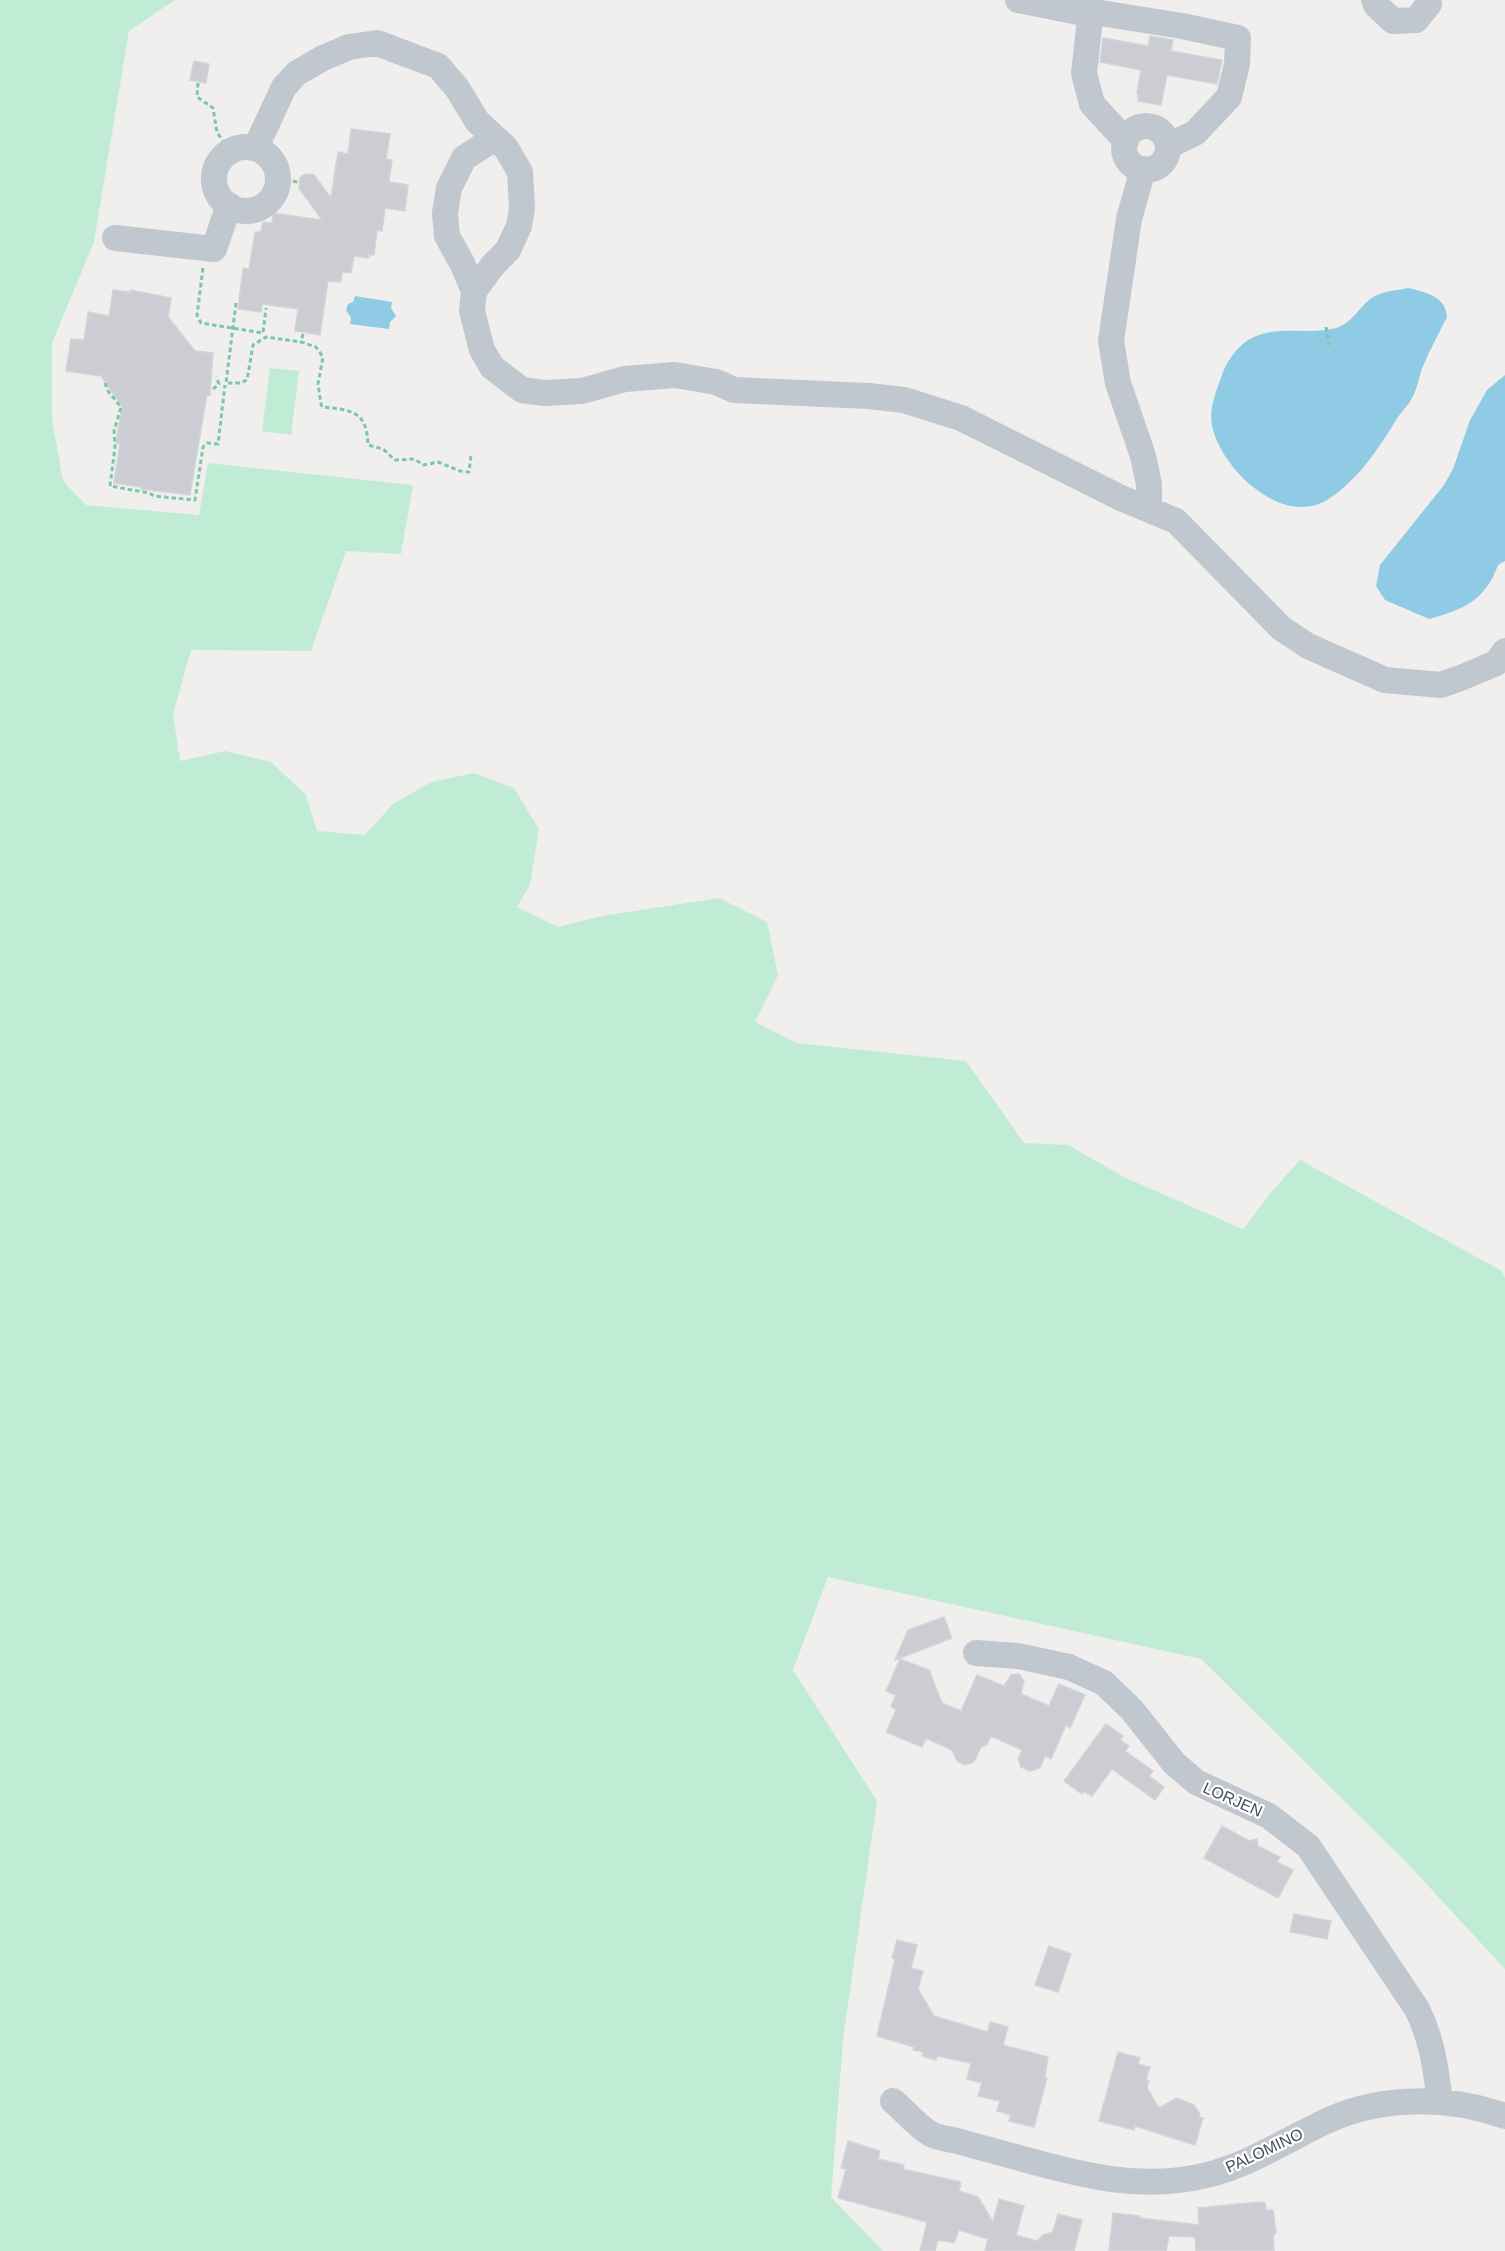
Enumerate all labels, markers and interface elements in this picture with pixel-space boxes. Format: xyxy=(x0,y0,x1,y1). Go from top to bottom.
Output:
street label: LORJEN xyxy=(1201,1779,1265,1820)
street label: PALOMINO xyxy=(1223,2125,1306,2176)

